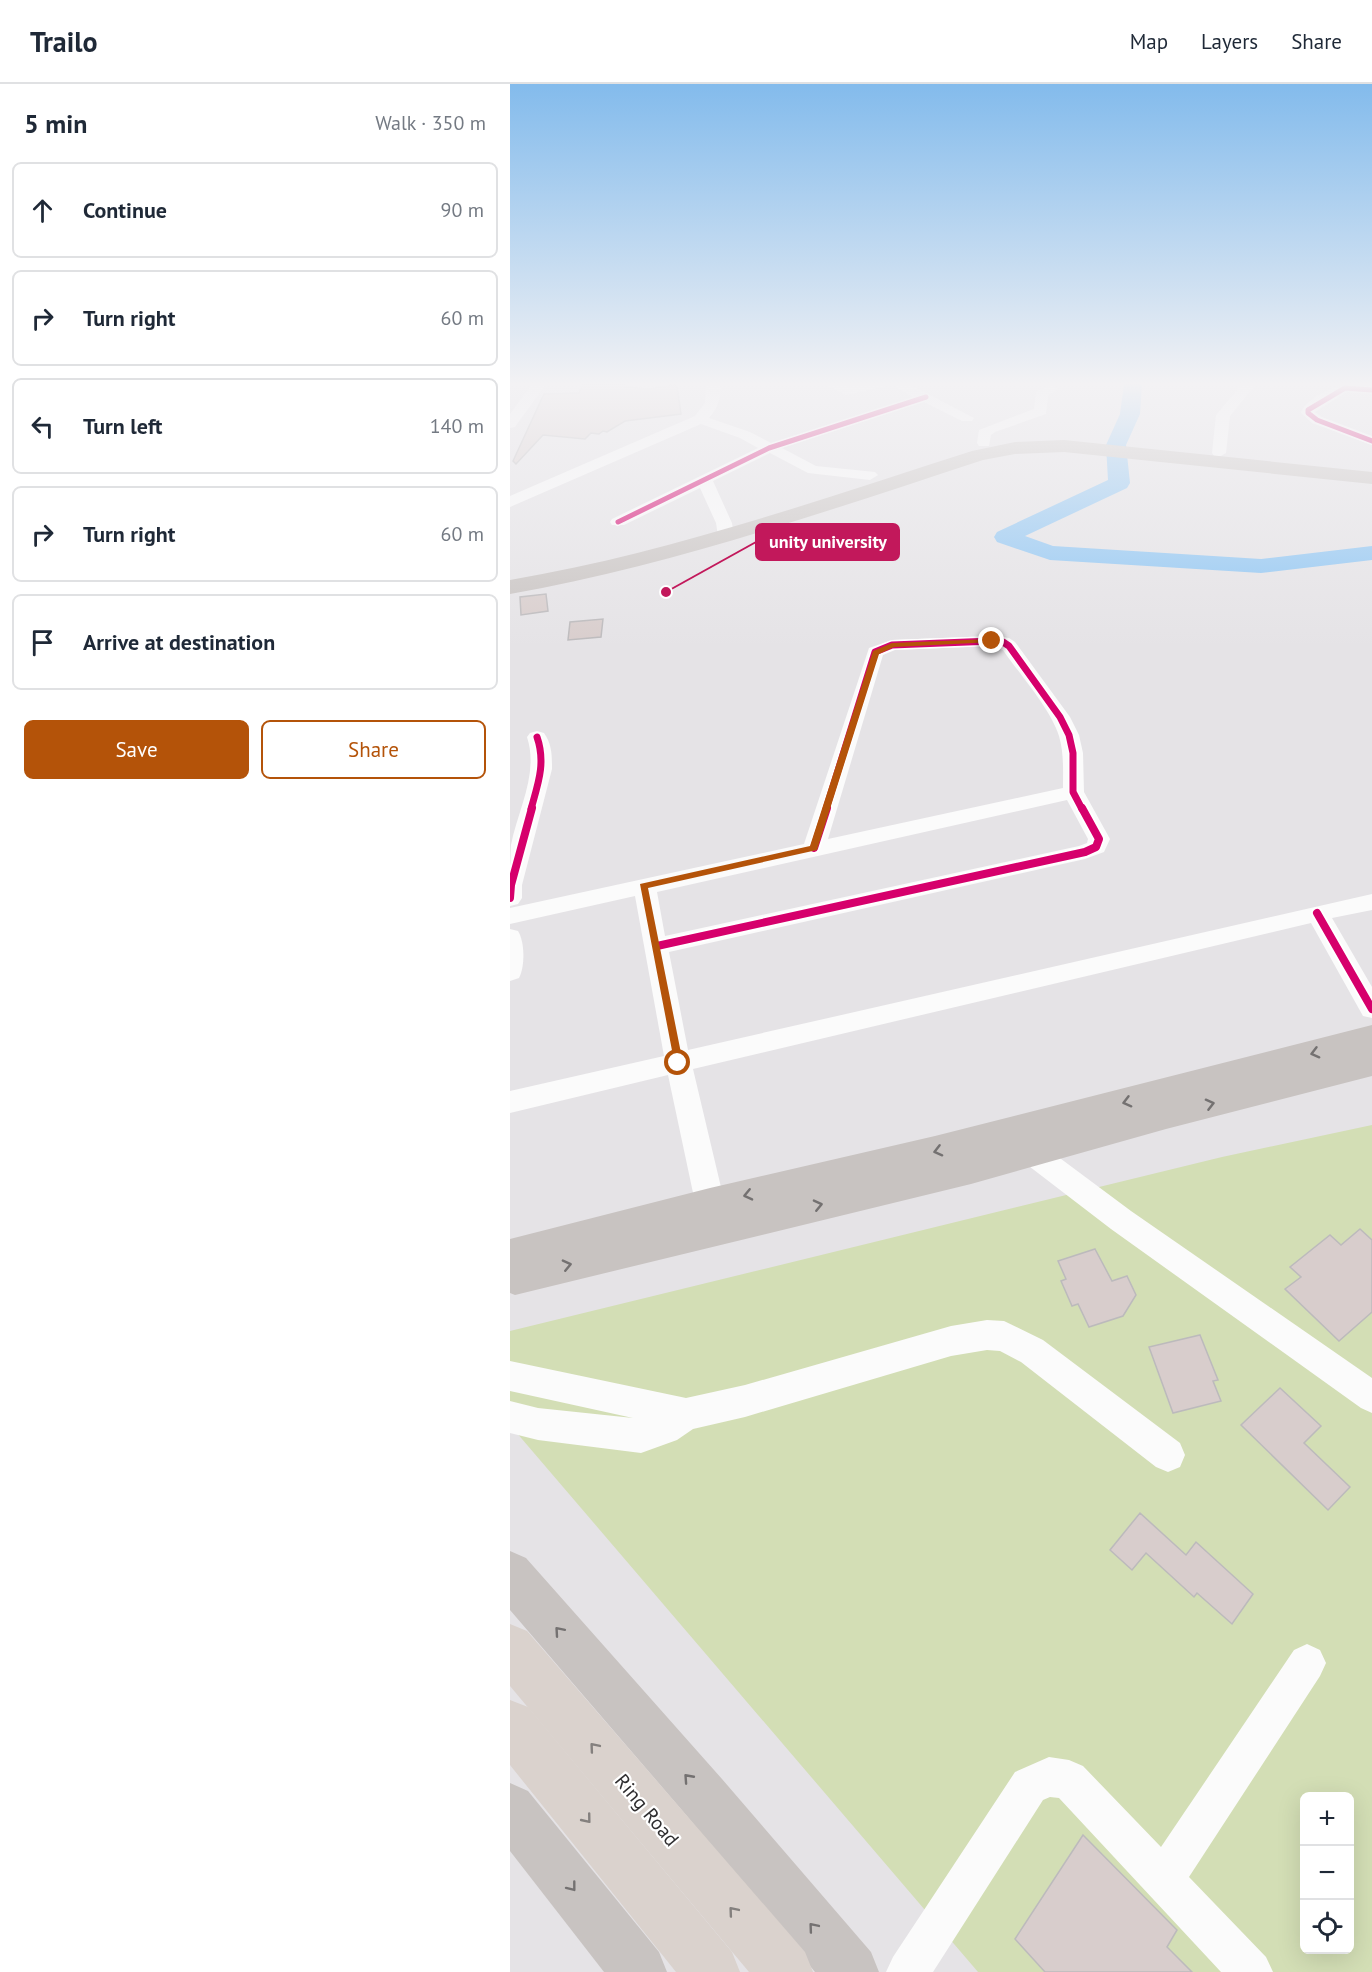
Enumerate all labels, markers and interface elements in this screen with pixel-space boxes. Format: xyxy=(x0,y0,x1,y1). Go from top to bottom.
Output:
text: Trailo xyxy=(30,23,97,60)
text: Map xyxy=(1130,28,1168,55)
text: Layers xyxy=(1201,28,1258,55)
text: Share xyxy=(1291,28,1342,55)
text: 5 min xyxy=(24,107,87,140)
text: Walk · 350 m xyxy=(375,110,486,136)
icon: ahead xyxy=(26,194,59,227)
text: Continue xyxy=(83,196,167,224)
text: 90 m xyxy=(441,197,484,223)
icon: right xyxy=(26,302,59,335)
text: Turn right xyxy=(83,304,175,332)
text: 60 m xyxy=(441,305,484,331)
icon: left xyxy=(26,410,59,443)
text: Turn left xyxy=(83,412,163,440)
text: 140 m xyxy=(430,413,484,439)
icon: right xyxy=(26,518,59,551)
text: Turn right xyxy=(83,520,175,548)
text: 60 m xyxy=(441,521,484,547)
callout: unity university xyxy=(756,524,899,560)
text: unity university xyxy=(769,530,887,553)
icon: arrive xyxy=(26,626,59,659)
route end xyxy=(978,627,1004,653)
text: Arrive at destination xyxy=(83,628,275,656)
button: Save xyxy=(24,720,249,779)
button: Share xyxy=(261,720,486,779)
one-way arrow xyxy=(1311,1045,1321,1058)
route start xyxy=(664,1049,690,1075)
one-way arrow xyxy=(1122,1094,1132,1107)
one-way arrow xyxy=(1205,1098,1215,1111)
one-way arrow xyxy=(933,1143,943,1156)
one-way arrow xyxy=(743,1188,753,1201)
one-way arrow xyxy=(813,1200,823,1213)
one-way arrow xyxy=(562,1260,572,1273)
one-way arrow xyxy=(555,1627,566,1638)
one-way arrow xyxy=(590,1743,601,1754)
street label: Ring Road xyxy=(609,1768,685,1852)
one-way arrow xyxy=(684,1774,695,1785)
map controls xyxy=(1300,1792,1354,1954)
button: + xyxy=(1300,1792,1354,1846)
one-way arrow xyxy=(580,1812,591,1823)
button: − xyxy=(1300,1846,1354,1900)
one-way arrow xyxy=(565,1881,576,1892)
button: locate xyxy=(1300,1900,1354,1954)
one-way arrow xyxy=(730,1907,741,1918)
one-way arrow xyxy=(810,1923,821,1934)

